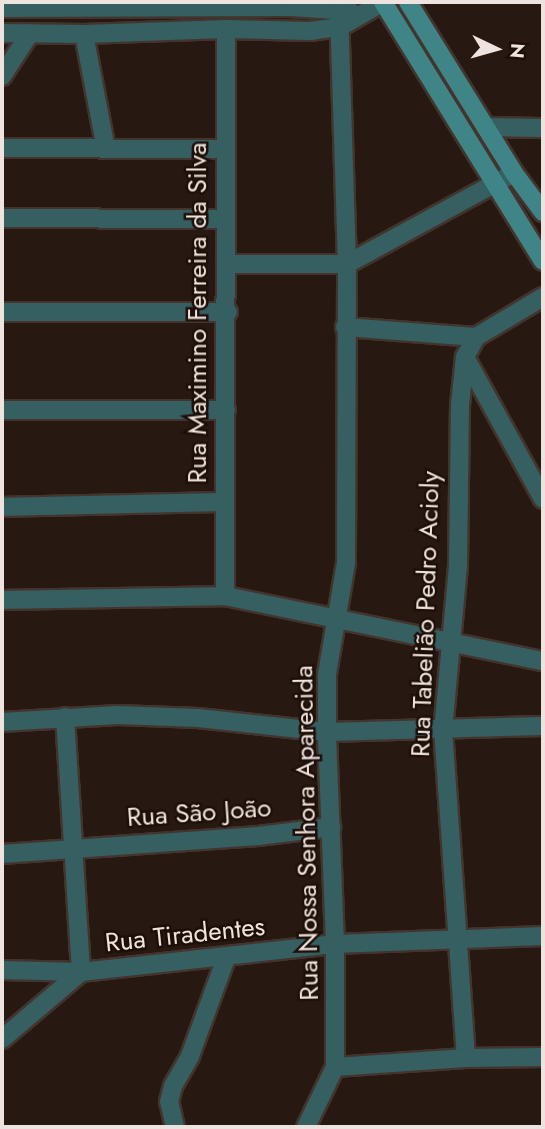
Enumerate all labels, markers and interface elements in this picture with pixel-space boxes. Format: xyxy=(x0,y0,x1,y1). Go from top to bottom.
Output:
north arrow xyxy=(461,14,531,84)
text: N xyxy=(503,42,532,60)
street label: Rua Maximino Ferreira da Silva xyxy=(182,143,214,483)
street label: Rua Tabelião Pedro Acioly xyxy=(405,470,447,758)
street label: Rua Nossa Senhora Aparecida xyxy=(288,665,326,1001)
street label: Rua São João xyxy=(126,792,272,834)
street label: Rua Tiradentes xyxy=(103,911,267,959)

